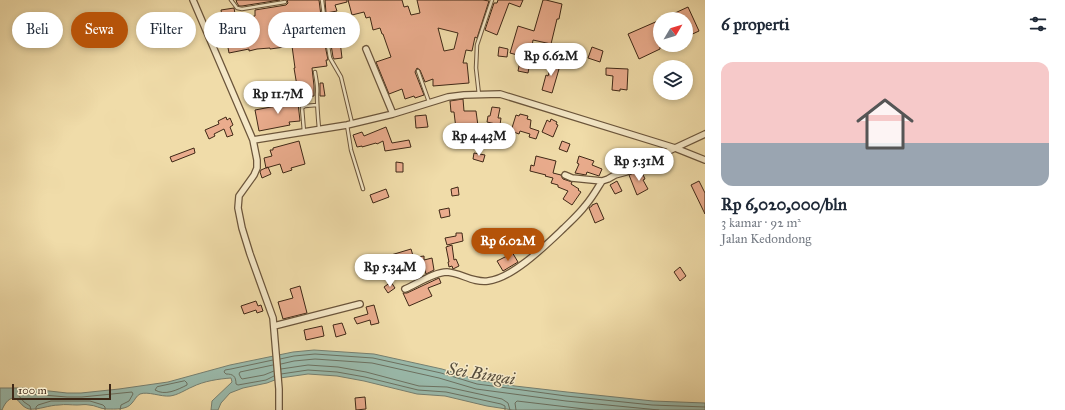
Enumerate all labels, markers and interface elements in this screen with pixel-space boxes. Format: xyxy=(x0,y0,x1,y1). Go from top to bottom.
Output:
chip: Beli xyxy=(12,12,63,48)
chip: Sewa xyxy=(71,12,128,48)
chip: Filter xyxy=(136,12,196,48)
chip: Baru xyxy=(204,12,260,48)
chip: Apartemen xyxy=(268,12,360,48)
north arrow xyxy=(653,12,693,52)
map controls xyxy=(653,12,693,100)
icon: filters xyxy=(1027,13,1049,35)
text: 6 properti xyxy=(721,14,789,35)
pin: Rp 6.62M xyxy=(510,43,592,77)
text: Rp 6.62M xyxy=(524,48,578,64)
button: layers xyxy=(653,60,693,100)
pin: Rp 11.7M xyxy=(237,81,319,115)
text: Rp 11.7M xyxy=(253,86,303,102)
icon: home xyxy=(849,88,921,160)
pin: Rp 4.43M xyxy=(438,123,520,157)
text: Rp 4.43M xyxy=(452,128,506,144)
pin: Rp 5.31M xyxy=(598,148,680,182)
text: Rp 5.31M xyxy=(614,153,664,169)
text: Rp 6,020,000/bln xyxy=(721,194,847,215)
text: 3 kamar · 92 m² xyxy=(721,215,801,231)
pin: Rp 6.02M xyxy=(467,228,549,262)
text: Jalan Kedondong xyxy=(721,231,811,247)
text: Rp 6.02M xyxy=(480,233,536,249)
pin: Rp 5.34M xyxy=(349,254,431,288)
text: Rp 5.34M xyxy=(364,259,416,275)
water label: Sei Bingai xyxy=(444,358,517,390)
scale bar xyxy=(12,382,111,401)
text: 100 m xyxy=(18,384,47,397)

